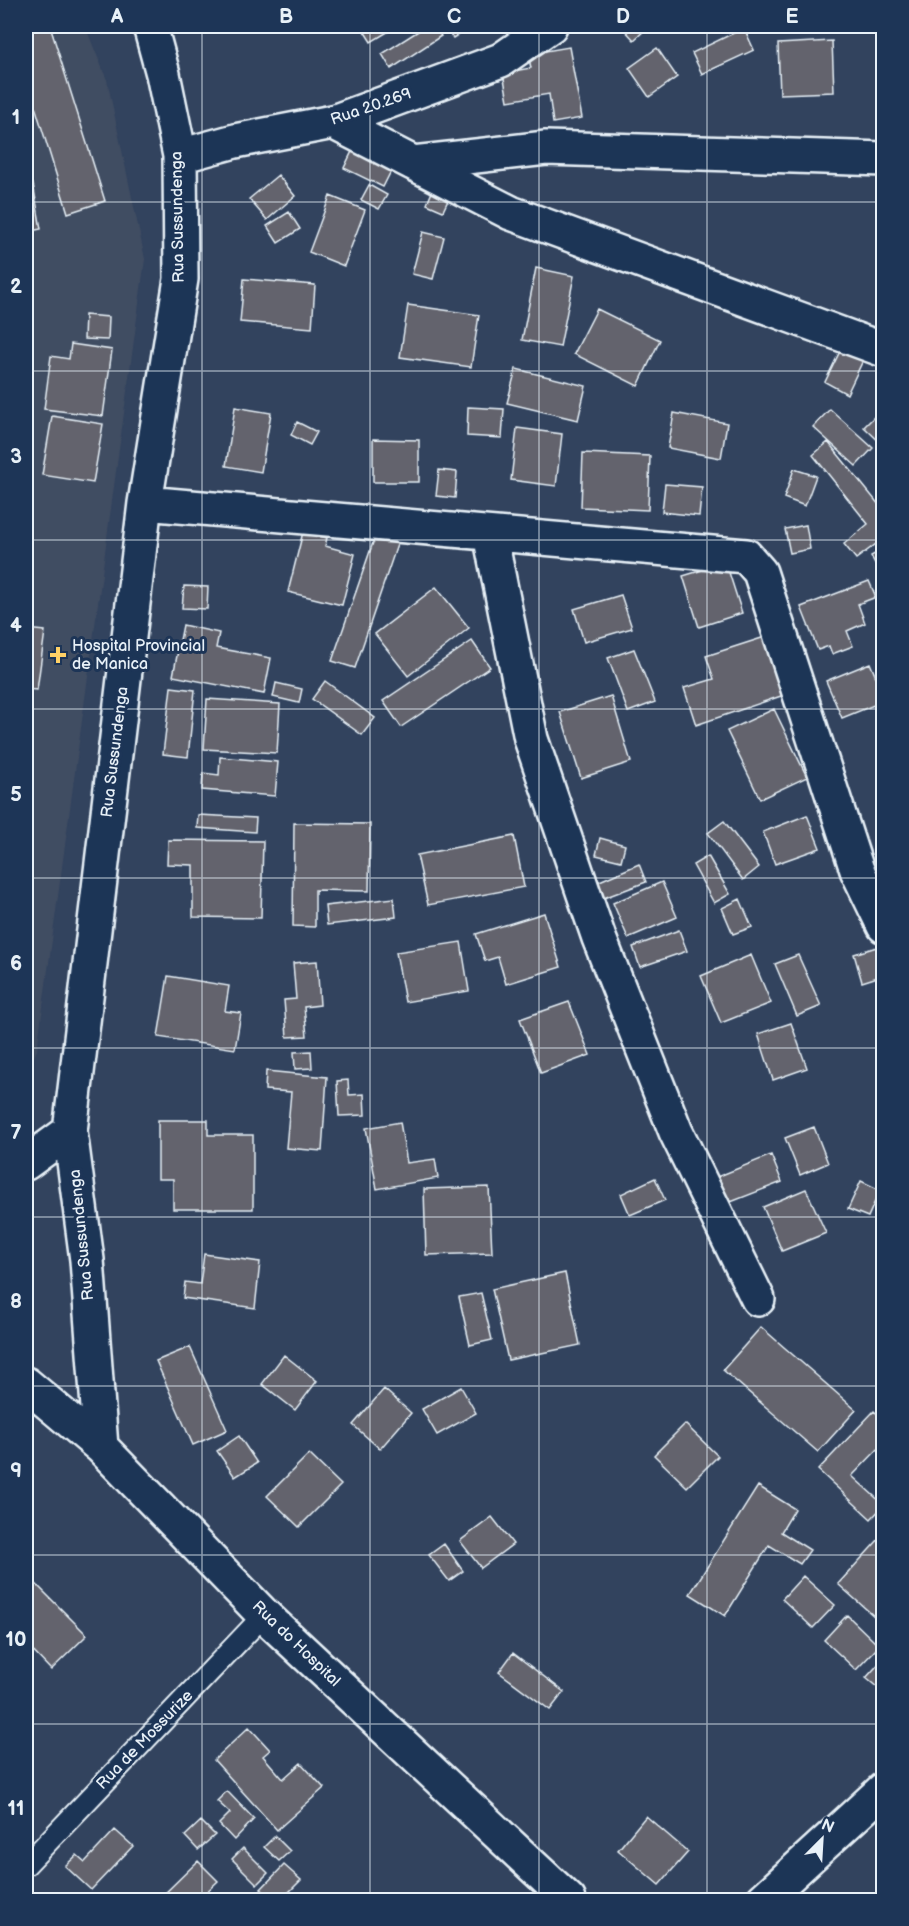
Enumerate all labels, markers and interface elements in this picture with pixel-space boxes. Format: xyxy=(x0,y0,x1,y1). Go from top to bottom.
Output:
text: A xyxy=(110,5,124,29)
text: B xyxy=(279,5,293,29)
text: C xyxy=(447,5,461,29)
text: D xyxy=(616,5,630,29)
text: E xyxy=(786,5,799,29)
street label: Rua 20.269 xyxy=(328,84,414,130)
text: 1 xyxy=(12,106,20,130)
street label: Rua Sussundenga xyxy=(167,151,189,283)
text: 2 xyxy=(10,275,22,299)
text: 3 xyxy=(10,445,22,469)
text: 4 xyxy=(10,614,22,638)
place label: Hospital Provincial de Manica xyxy=(72,637,205,674)
marker: Hospital Provincial de Manica xyxy=(49,646,67,664)
street label: Rua Sussundenga xyxy=(98,685,132,819)
text: 5 xyxy=(10,783,22,807)
text: 6 xyxy=(10,952,22,976)
text: 7 xyxy=(10,1121,22,1145)
street label: Rua Sussundenga xyxy=(66,1169,98,1301)
text: 8 xyxy=(10,1290,22,1314)
text: 9 xyxy=(10,1459,22,1483)
street label: Rua do Hospital xyxy=(248,1597,344,1691)
text: 10 xyxy=(6,1628,26,1652)
street label: Rua de Mossurize xyxy=(93,1686,198,1794)
text: 11 xyxy=(8,1797,24,1821)
north arrow xyxy=(792,1809,852,1869)
text: N xyxy=(818,1816,837,1838)

